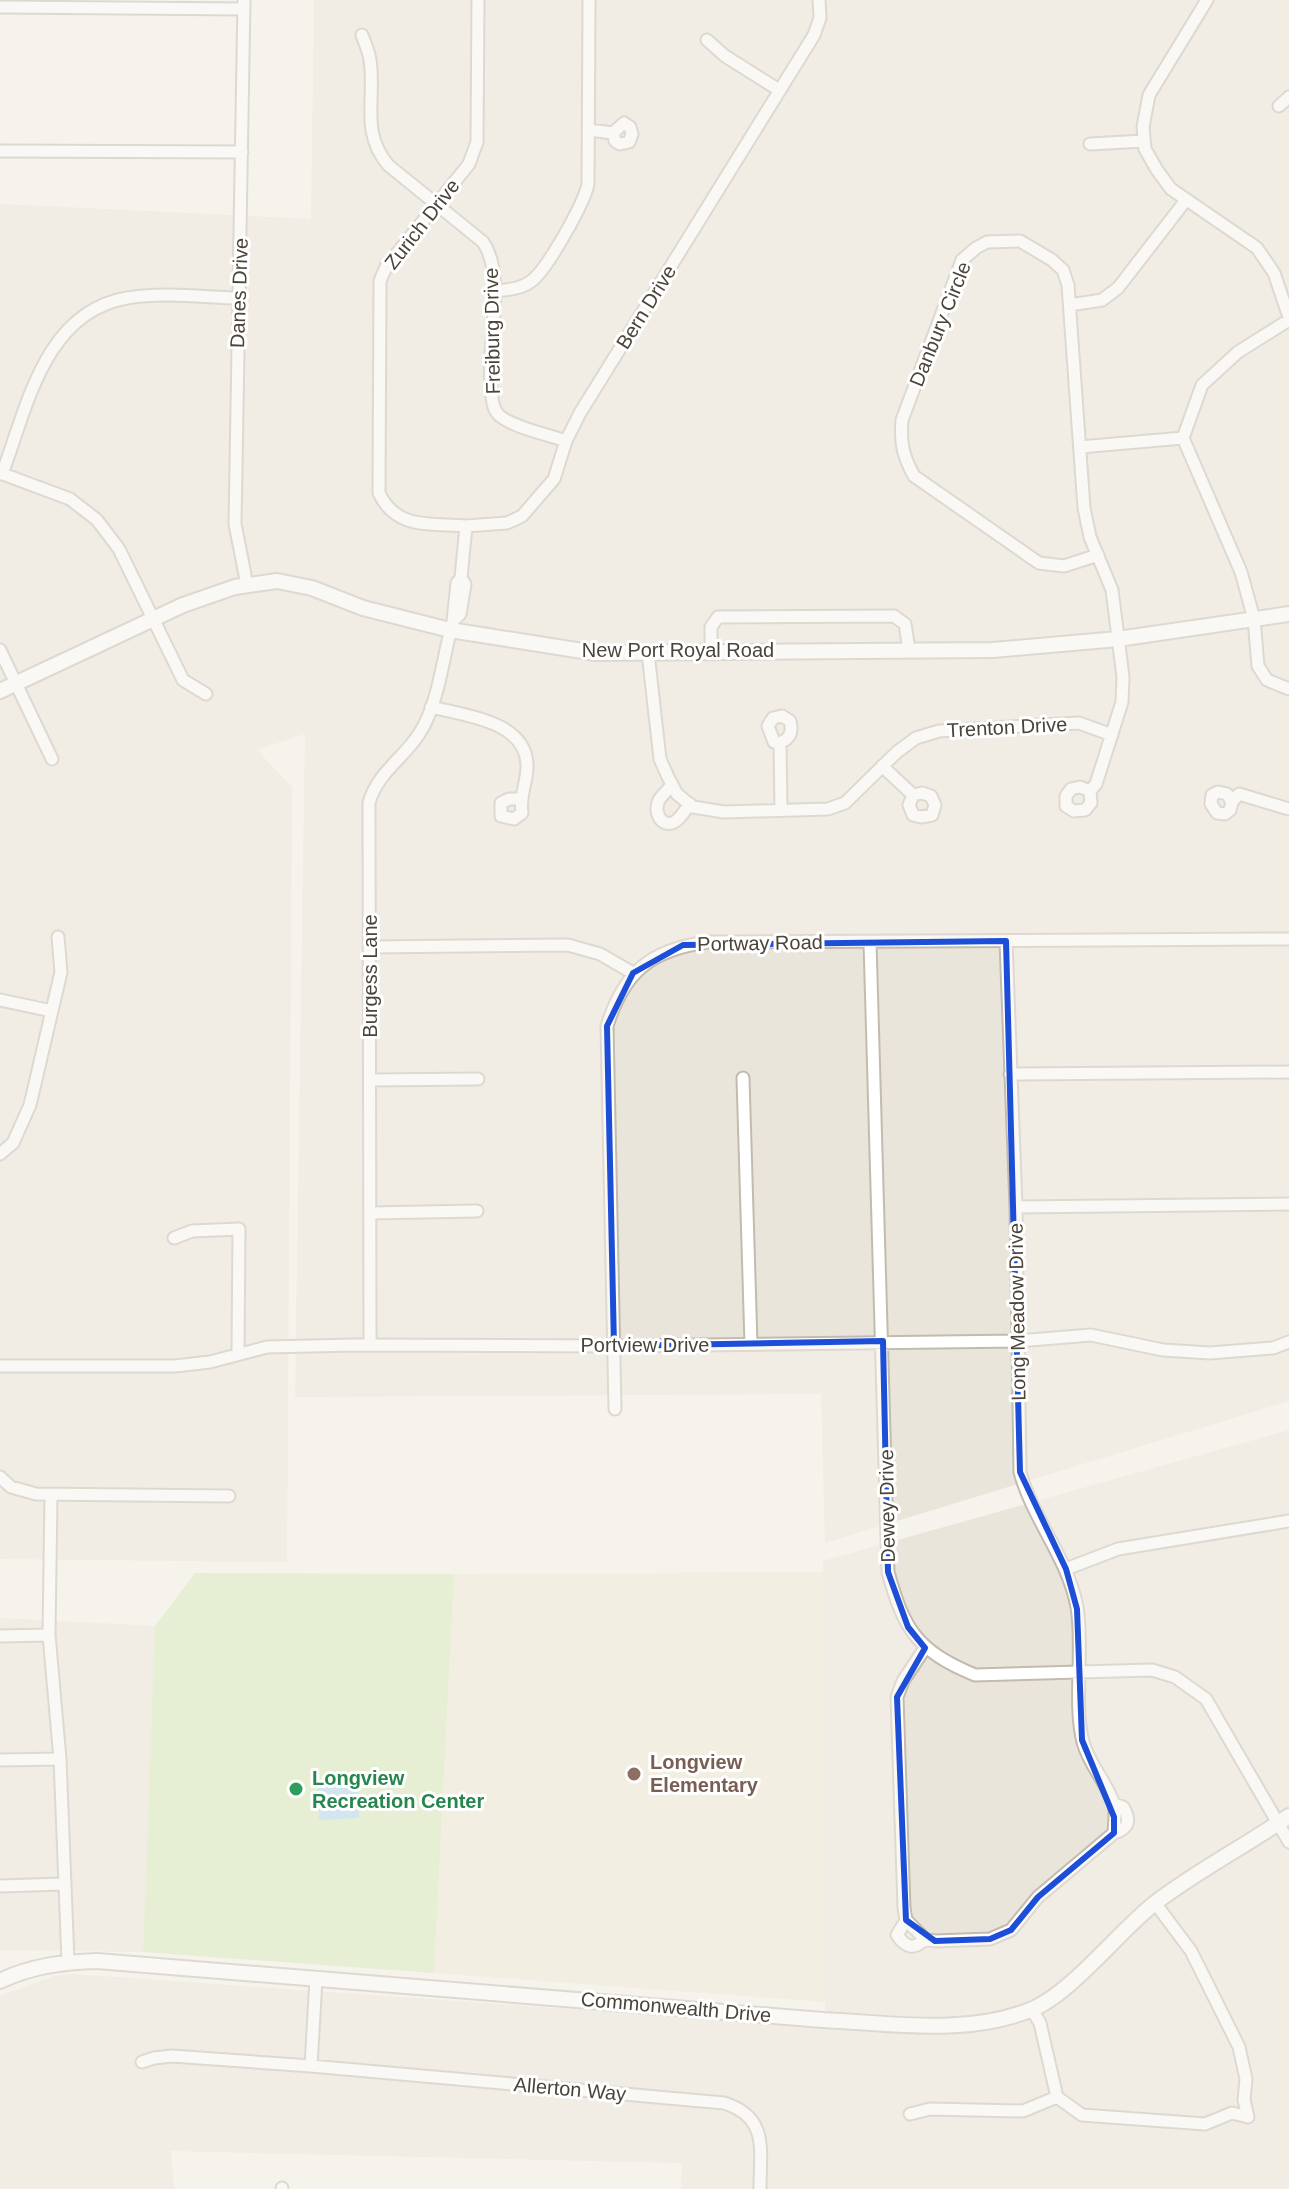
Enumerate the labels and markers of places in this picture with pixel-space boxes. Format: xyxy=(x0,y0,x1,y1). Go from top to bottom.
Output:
place label: Longview Elementary xyxy=(650,1751,759,1796)
marker: Longview Elementary xyxy=(625,1765,643,1783)
place label: Longview Recreation Center xyxy=(312,1767,484,1812)
marker: Longview Recreation Center xyxy=(287,1780,305,1798)

